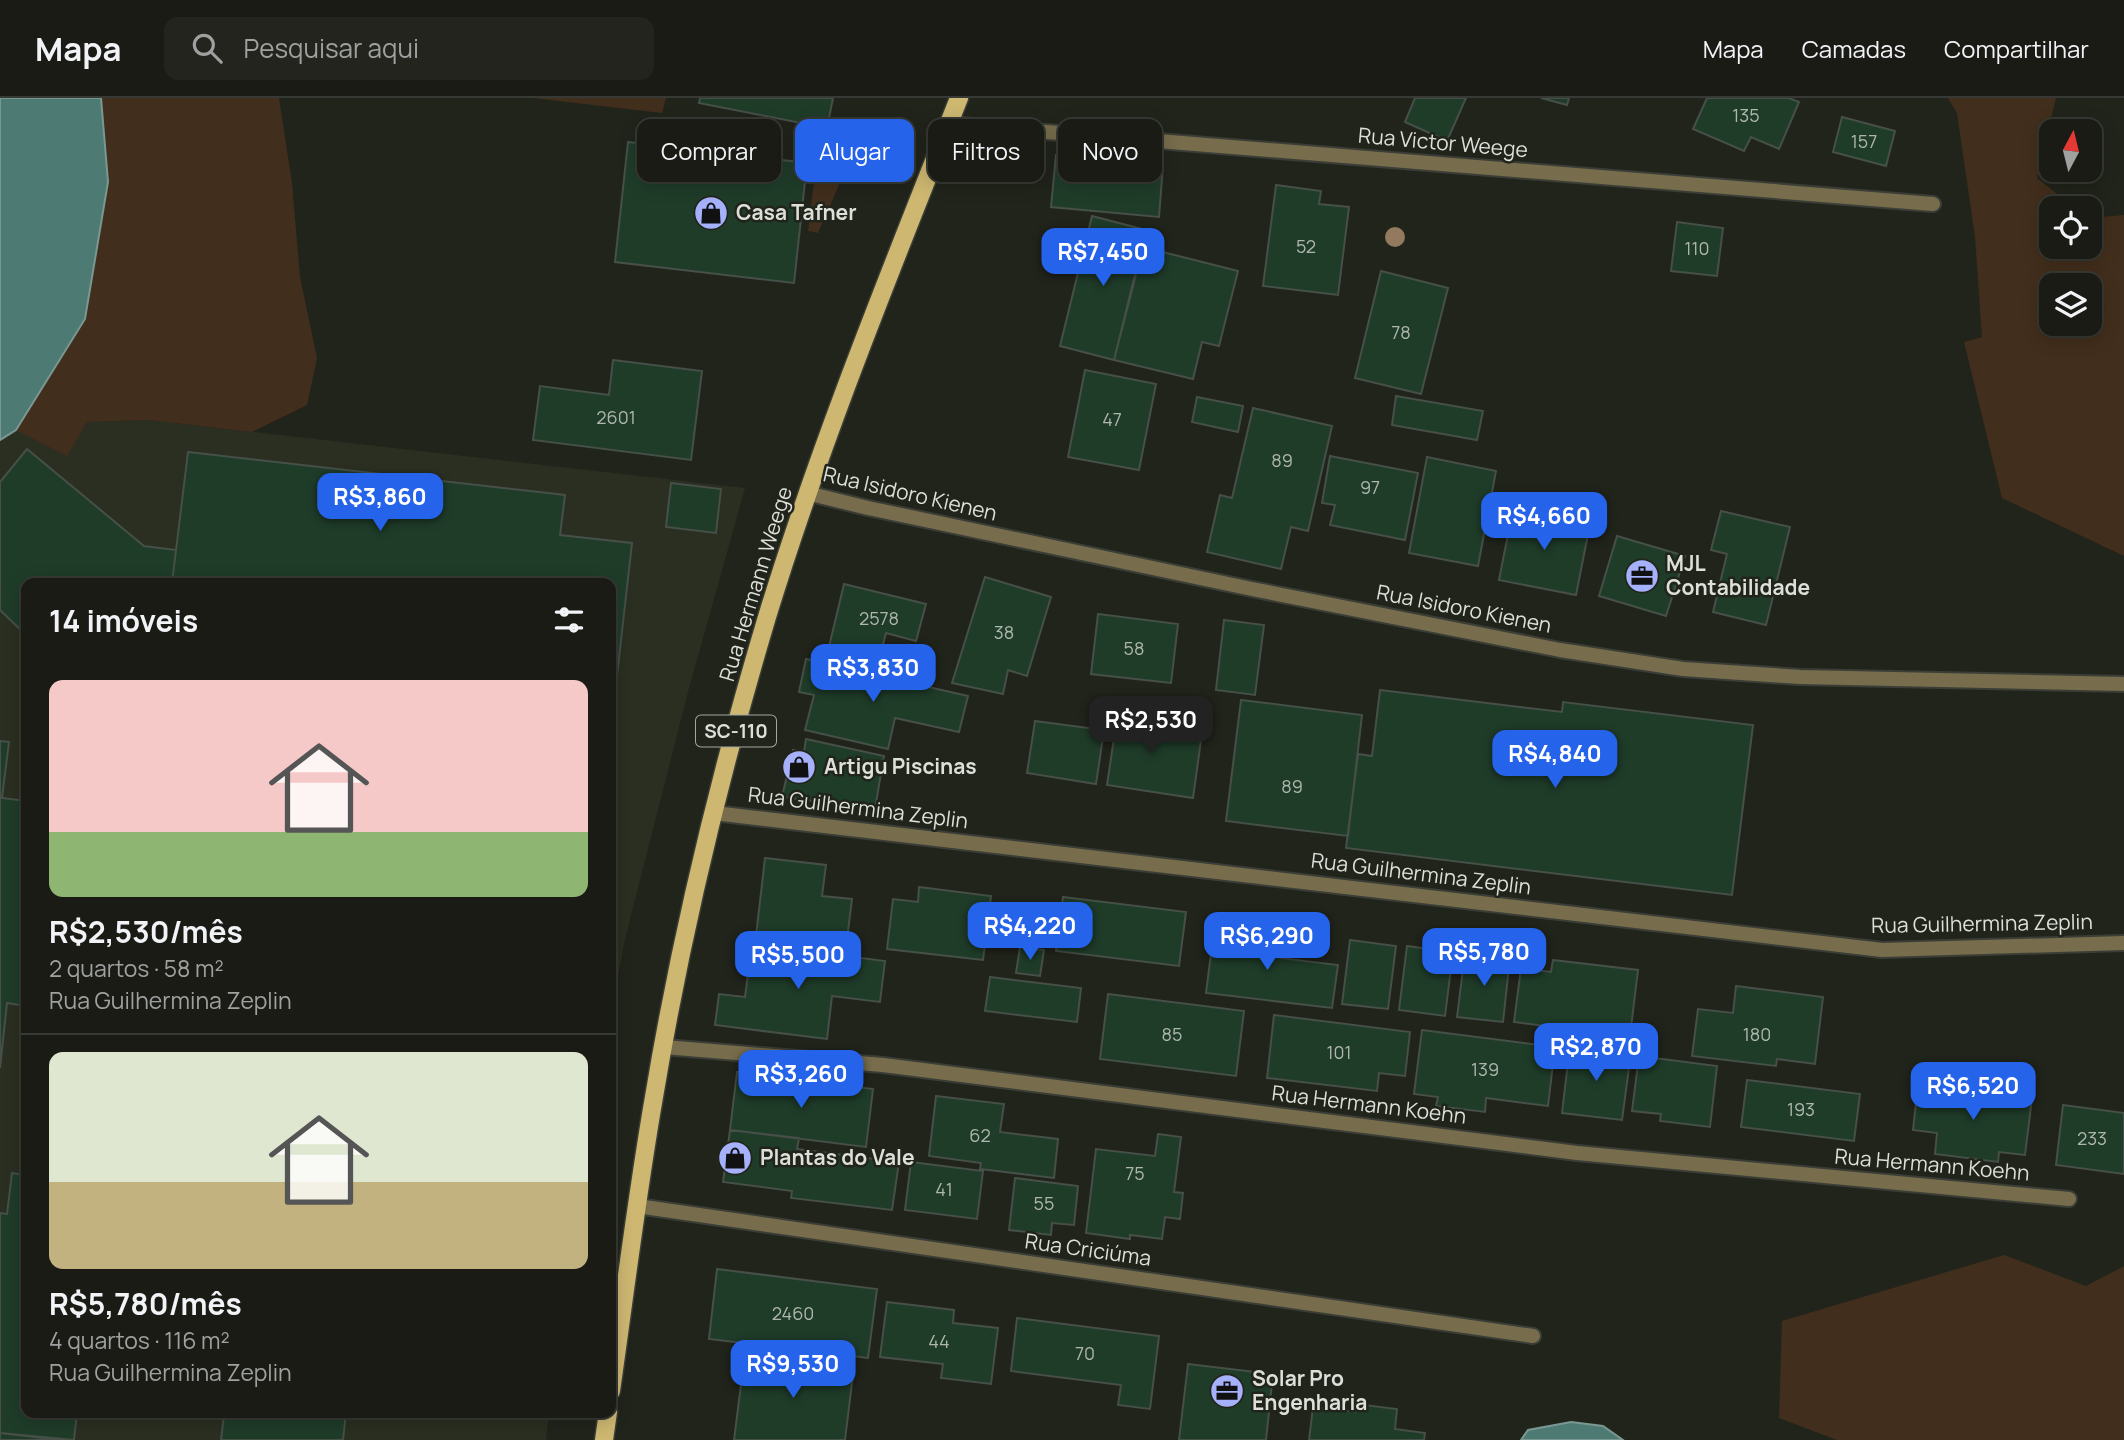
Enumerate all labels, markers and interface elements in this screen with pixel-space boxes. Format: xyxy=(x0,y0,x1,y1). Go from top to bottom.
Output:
search box xyxy=(164,17,654,80)
text: Mapa xyxy=(35,26,122,71)
icon: search xyxy=(188,29,226,67)
text: Pesquisar aqui xyxy=(244,30,419,66)
text: Mapa xyxy=(1703,32,1764,65)
text: Camadas xyxy=(1802,32,1906,65)
text: Compartilhar xyxy=(1944,32,2089,65)
house number: 135 xyxy=(1732,103,1760,127)
chip: Comprar xyxy=(637,119,781,182)
chip: Alugar xyxy=(795,119,914,182)
chip: Filtros xyxy=(928,119,1044,182)
chip: Novo xyxy=(1058,119,1162,182)
north arrow xyxy=(2039,119,2102,182)
map controls xyxy=(2039,119,2102,336)
street label: Rua Victor Weege xyxy=(1357,121,1529,163)
house number: 157 xyxy=(1851,129,1877,153)
shop icon: Casa Tafner xyxy=(692,194,730,232)
button: locate xyxy=(2039,196,2102,259)
place label: Casa Tafner xyxy=(736,198,857,226)
pin: R$7,450 xyxy=(1038,228,1168,288)
house number: 52 xyxy=(1296,234,1316,258)
text: R$7,450 xyxy=(1057,235,1149,267)
house number: 110 xyxy=(1684,236,1710,260)
button: layers xyxy=(2039,273,2102,336)
house number: 78 xyxy=(1391,320,1411,344)
house number: 2601 xyxy=(596,405,636,429)
house number: 47 xyxy=(1102,407,1122,431)
house number: 89 xyxy=(1271,448,1293,472)
street label: Rua Isidoro Kienen xyxy=(821,459,1000,527)
pin: R$3,860 xyxy=(315,474,445,533)
house number: 97 xyxy=(1360,475,1380,499)
text: R$3,860 xyxy=(333,480,427,512)
street label: Rua Hermann Weege xyxy=(712,483,798,684)
pin: R$4,660 xyxy=(1479,492,1609,552)
text: R$4,660 xyxy=(1497,499,1591,531)
place label: MJL Contabilidade xyxy=(1666,549,1810,601)
office icon: MJL Contabilidade xyxy=(1623,557,1661,595)
street label: Rua Isidoro Kienen xyxy=(1374,577,1554,639)
text: 14 imóveis xyxy=(49,600,198,641)
icon: filters xyxy=(550,601,588,639)
house number: 2578 xyxy=(859,606,899,630)
house number: 38 xyxy=(994,620,1014,644)
house number: 58 xyxy=(1124,636,1144,660)
pin: R$3,830 xyxy=(808,644,938,704)
text: R$3,830 xyxy=(827,651,919,683)
pin: R$2,530 xyxy=(1086,696,1216,756)
text: R$2,530 xyxy=(1105,703,1197,735)
road number: SC-110 xyxy=(696,716,776,746)
icon: home xyxy=(256,725,382,851)
pin: R$4,840 xyxy=(1490,730,1620,790)
text: R$4,840 xyxy=(1508,737,1602,769)
shop icon: Artigu Piscinas xyxy=(780,748,818,786)
place label: Artigu Piscinas xyxy=(824,752,977,780)
house number: 89 xyxy=(1281,774,1303,798)
street label: Rua Guilhermina Zeplin xyxy=(746,780,970,834)
street label: Rua Guilhermina Zeplin xyxy=(1309,846,1533,900)
pin: R$4,220 xyxy=(965,902,1095,962)
street label: Rua Guilhermina Zeplin xyxy=(1871,907,2093,939)
text: R$4,220 xyxy=(984,909,1076,941)
text: R$2,530/mês xyxy=(49,911,243,952)
pin: R$6,290 xyxy=(1202,912,1332,972)
text: R$6,290 xyxy=(1220,919,1314,951)
pin: R$5,780 xyxy=(1419,928,1549,988)
pin: R$5,500 xyxy=(733,932,863,991)
text: R$5,780 xyxy=(1438,935,1530,967)
text: R$5,500 xyxy=(751,938,845,970)
text: 2 quartos · 58 m² xyxy=(49,952,224,984)
text: Rua Guilhermina Zeplin xyxy=(49,984,292,1016)
house number: 85 xyxy=(1162,1022,1182,1046)
house number: 180 xyxy=(1743,1022,1771,1046)
pin: R$2,870 xyxy=(1531,1024,1661,1083)
text: R$2,870 xyxy=(1550,1030,1642,1062)
house number: 101 xyxy=(1326,1040,1352,1064)
pin: R$3,260 xyxy=(736,1051,866,1110)
text: R$3,260 xyxy=(754,1057,848,1089)
house number: 139 xyxy=(1471,1057,1499,1081)
pin: R$6,520 xyxy=(1908,1062,2038,1122)
text: R$6,520 xyxy=(1927,1069,2019,1101)
street label: Rua Hermann Koehn xyxy=(1270,1078,1468,1130)
icon: home xyxy=(256,1097,382,1223)
house number: 193 xyxy=(1787,1097,1815,1121)
house number: 62 xyxy=(969,1123,991,1147)
house number: 233 xyxy=(2077,1126,2107,1150)
shop icon: Plantas do Vale xyxy=(716,1139,754,1177)
street label: Rua Hermann Koehn xyxy=(1833,1142,2031,1186)
place label: Plantas do Vale xyxy=(760,1143,915,1171)
house number: 75 xyxy=(1125,1161,1145,1185)
house number: 41 xyxy=(935,1177,953,1201)
house number: 55 xyxy=(1034,1191,1054,1215)
street label: Rua Criciúma xyxy=(1023,1226,1153,1272)
text: R$5,780/mês xyxy=(49,1283,242,1324)
house number: 2460 xyxy=(772,1301,814,1325)
text: 4 quartos · 116 m² xyxy=(49,1324,230,1356)
house number: 44 xyxy=(928,1329,950,1353)
pin: R$9,530 xyxy=(728,1340,858,1400)
house number: 70 xyxy=(1075,1341,1095,1365)
text: R$9,530 xyxy=(747,1347,839,1379)
text: Rua Guilhermina Zeplin xyxy=(49,1356,292,1388)
place label: Solar Pro Engenharia xyxy=(1252,1364,1367,1416)
office icon: Solar Pro Engenharia xyxy=(1208,1372,1246,1410)

